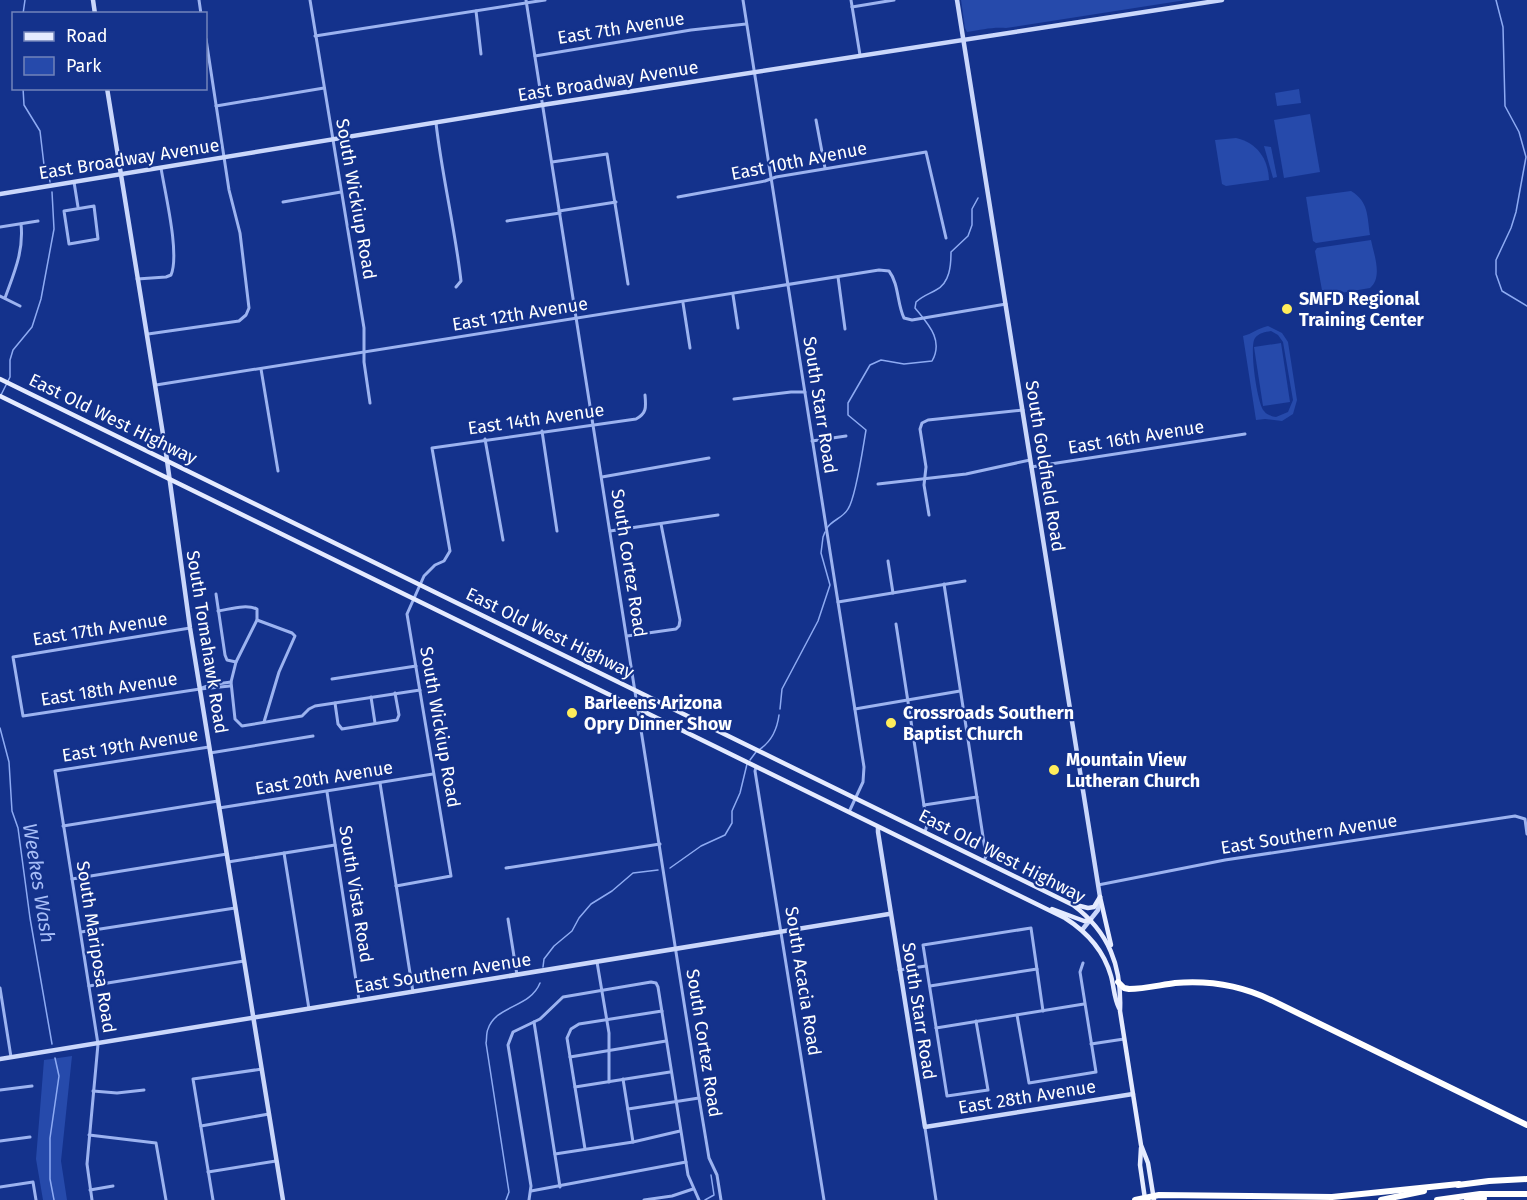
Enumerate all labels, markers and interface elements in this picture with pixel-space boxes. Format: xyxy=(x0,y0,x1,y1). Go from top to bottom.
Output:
street label: East 7th Avenue xyxy=(556,7,686,49)
legend xyxy=(12,12,207,90)
text: Road xyxy=(66,25,108,47)
text: Park xyxy=(66,55,102,77)
street label: East Broadway Avenue xyxy=(516,56,700,106)
street label: South Wickiup Road xyxy=(331,117,381,281)
street label: East Broadway Avenue xyxy=(37,134,221,184)
street label: East 10th Avenue xyxy=(729,137,869,185)
place label: SMFD Regional Training Center xyxy=(1299,288,1425,331)
street label: East 12th Avenue xyxy=(451,292,589,336)
marker: SMFD Regional Training Center xyxy=(1280,302,1294,316)
street label: South Starr Road xyxy=(798,335,842,475)
street label: East Old West Highway xyxy=(25,369,201,469)
street label: South Goldfield Road xyxy=(1021,379,1069,553)
street label: East 14th Avenue xyxy=(466,399,606,439)
street label: East 16th Avenue xyxy=(1066,415,1206,459)
street label: South Cortez Road xyxy=(606,487,652,639)
street label: South Tomahawk Road xyxy=(182,549,232,735)
street label: East Old West Highway xyxy=(462,583,638,683)
street label: East 17th Avenue xyxy=(31,607,169,651)
street label: South Wickiup Road xyxy=(415,645,465,809)
street label: East 18th Avenue xyxy=(39,667,179,711)
place label: Barleens Arizona Opry Dinner Show xyxy=(584,692,732,735)
place label: Crossroads Southern Baptist Church xyxy=(903,702,1074,745)
marker: Barleens Arizona Opry Dinner Show xyxy=(565,706,579,720)
marker: Crossroads Southern Baptist Church xyxy=(884,716,898,730)
street label: East 19th Avenue xyxy=(60,723,200,767)
place label: Mountain View Lutheran Church xyxy=(1066,749,1200,792)
street label: East 20th Avenue xyxy=(254,756,394,800)
marker: Mountain View Lutheran Church xyxy=(1047,763,1061,777)
street label: East Old West Highway xyxy=(915,804,1089,908)
street label: East Southern Avenue xyxy=(1219,809,1399,859)
water label: Weekes Wash xyxy=(18,821,60,945)
street label: South Vista Road xyxy=(334,824,378,964)
street label: South Mariposa Road xyxy=(72,859,120,1035)
street label: South Acacia Road xyxy=(780,905,826,1057)
street label: South Starr Road xyxy=(897,941,941,1081)
street label: East Southern Avenue xyxy=(353,948,533,998)
street label: South Cortez Road xyxy=(681,967,727,1119)
street label: East 28th Avenue xyxy=(957,1075,1097,1119)

